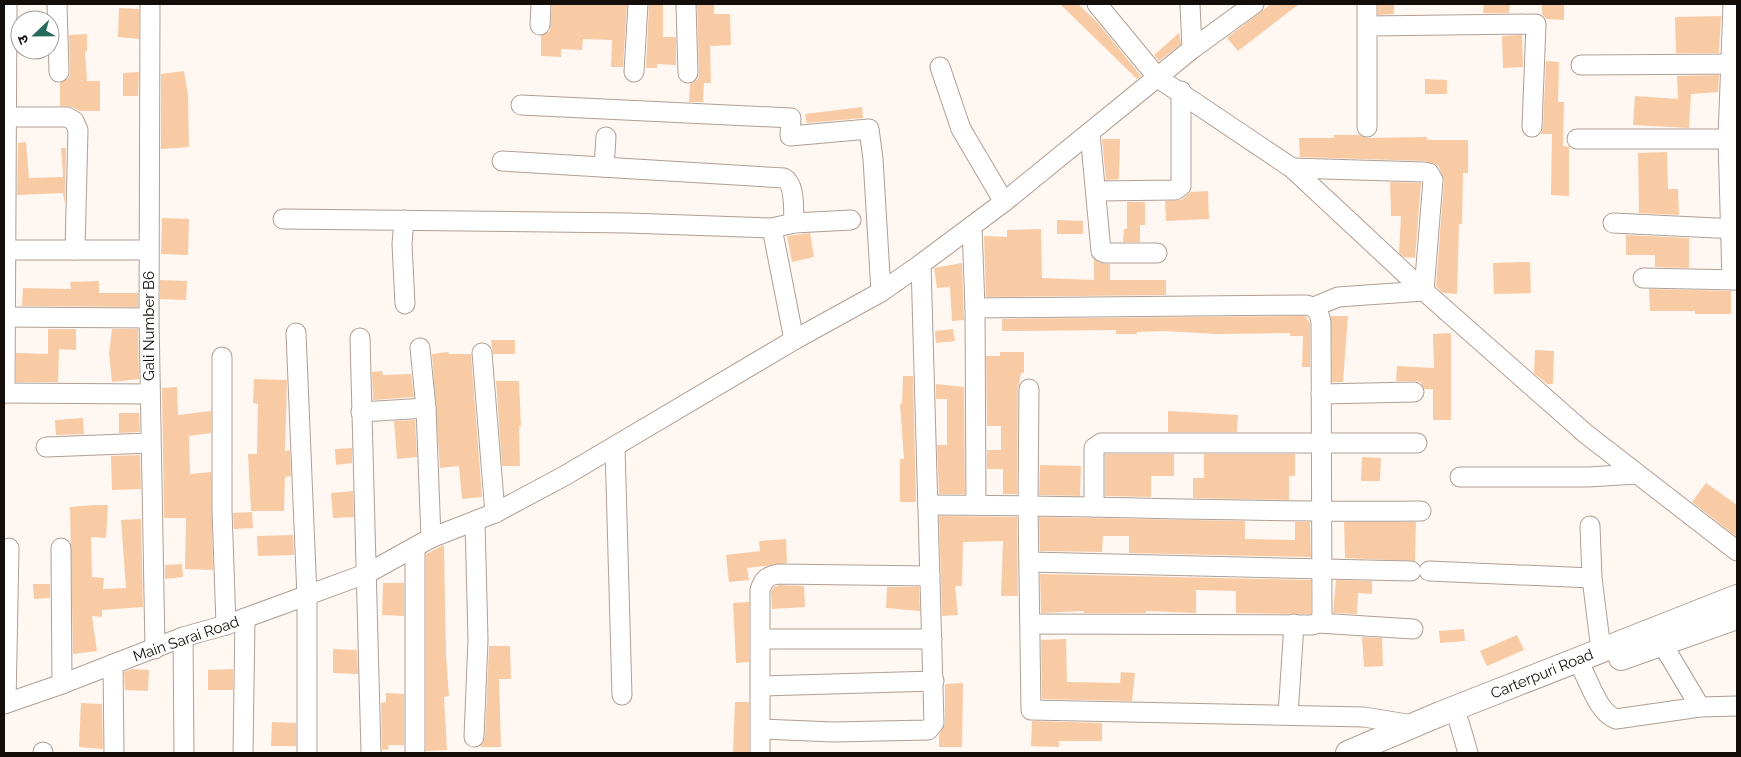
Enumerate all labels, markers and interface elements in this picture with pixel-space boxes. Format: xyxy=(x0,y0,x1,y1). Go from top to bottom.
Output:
north arrow xyxy=(10,10,60,60)
text: उ xyxy=(14,32,32,47)
street label: Gali Number B6 xyxy=(140,271,158,381)
street label: Main Sarai Road xyxy=(131,612,241,666)
street label: Carterpuri Road xyxy=(1488,645,1596,703)

